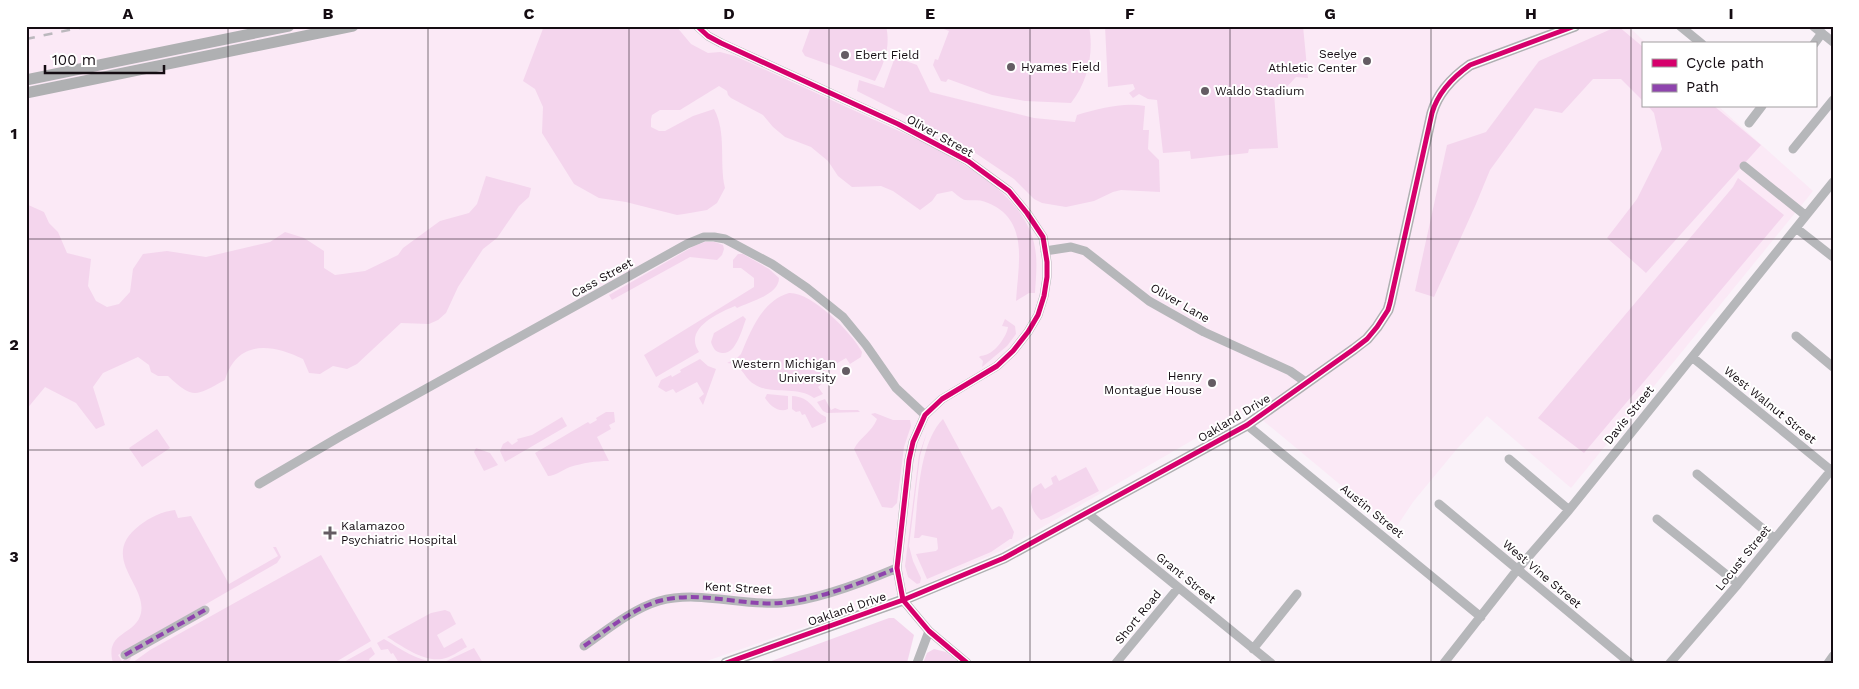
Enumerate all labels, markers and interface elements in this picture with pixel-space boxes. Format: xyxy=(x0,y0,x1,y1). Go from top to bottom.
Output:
text: A xyxy=(123,4,134,23)
text: B xyxy=(323,4,334,23)
text: C xyxy=(524,4,535,23)
text: D xyxy=(723,4,735,23)
text: E xyxy=(925,4,935,23)
text: F xyxy=(1125,4,1135,23)
text: G xyxy=(1324,4,1336,23)
text: H xyxy=(1525,4,1537,23)
text: I xyxy=(1728,4,1734,23)
scale bar xyxy=(45,42,164,74)
legend xyxy=(1642,42,1816,108)
place label: Seelye Athletic Center xyxy=(1268,47,1357,75)
place label: Ebert Field xyxy=(855,48,919,62)
marker: Ebert Field xyxy=(839,49,851,61)
text: 100 m xyxy=(52,51,96,69)
text: Cycle path xyxy=(1686,54,1764,72)
marker: Seelye Athletic Center xyxy=(1361,55,1373,67)
place label: Hyames Field xyxy=(1021,60,1100,74)
marker: Hyames Field xyxy=(1005,61,1017,73)
text: Path xyxy=(1686,78,1719,96)
place label: Waldo Stadium xyxy=(1215,84,1304,98)
marker: Waldo Stadium xyxy=(1199,85,1211,97)
street label: Oliver Street xyxy=(904,112,976,160)
text: 1 xyxy=(11,124,17,143)
street label: Cass Street xyxy=(569,255,635,301)
street label: Oliver Lane xyxy=(1148,280,1212,326)
text: 2 xyxy=(9,335,19,354)
place label: Western Michigan University xyxy=(732,357,837,385)
street label: West Walnut Street xyxy=(1721,363,1819,447)
marker: Western Michigan University xyxy=(840,365,852,377)
place label: Henry Montague House xyxy=(1104,369,1203,397)
marker: Henry Montague House xyxy=(1206,377,1218,389)
street label: Davis Street xyxy=(1601,383,1657,447)
street label: Oakland Drive xyxy=(1195,391,1273,445)
street label: Austin Street xyxy=(1338,481,1406,541)
place label: Kalamazoo Psychiatric Hospital xyxy=(341,519,457,547)
street label: Locust Street xyxy=(1712,523,1774,593)
marker: Kalamazoo Psychiatric Hospital xyxy=(323,526,337,540)
street label: West Vine Street xyxy=(1500,537,1584,611)
text: 3 xyxy=(9,547,19,566)
street label: Grant Street xyxy=(1153,550,1219,606)
street label: Kent Street xyxy=(704,579,772,597)
street label: Short Road xyxy=(1112,587,1164,647)
street label: Oakland Drive xyxy=(806,589,888,629)

